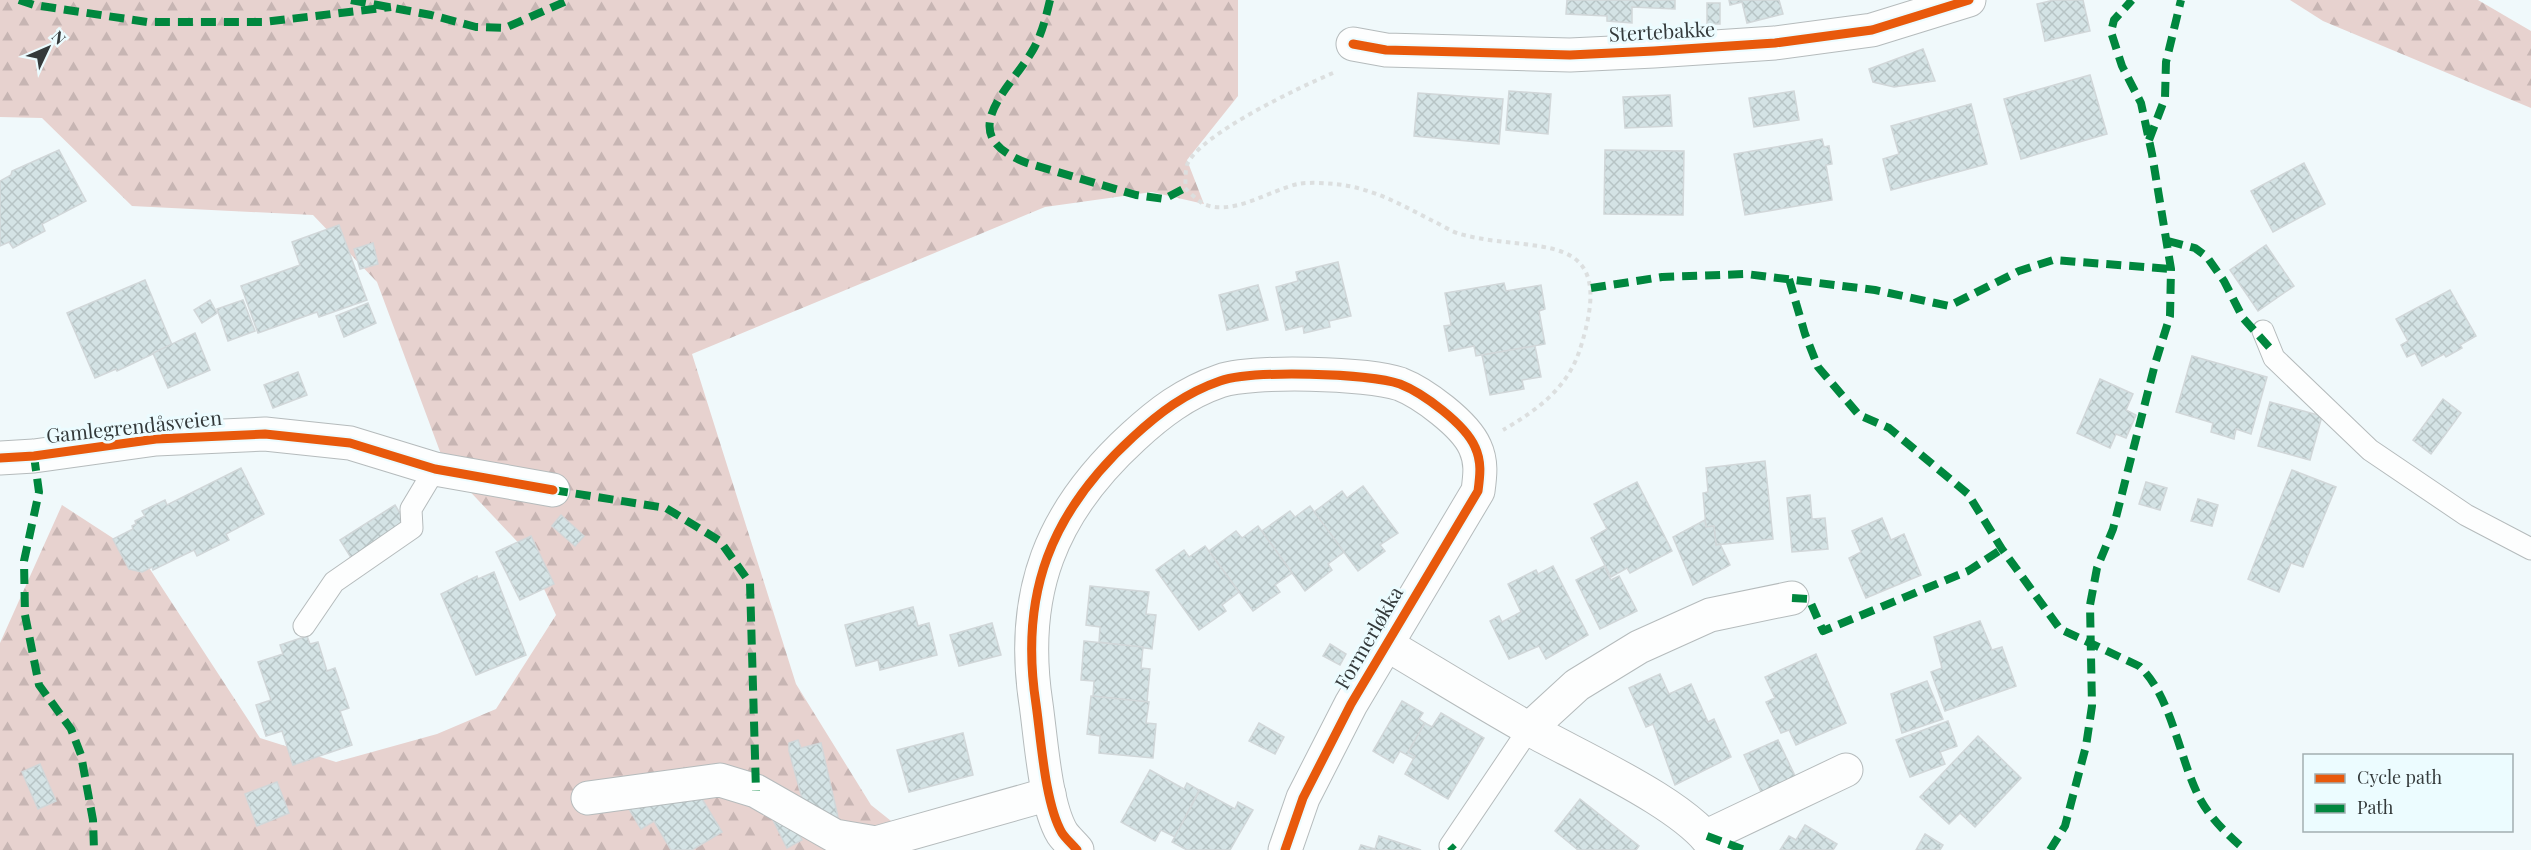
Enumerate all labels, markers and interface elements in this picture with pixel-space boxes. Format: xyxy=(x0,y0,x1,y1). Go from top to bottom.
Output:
street label: Stertebakke xyxy=(1608,14,1716,47)
north arrow xyxy=(18,18,78,78)
text: N xyxy=(48,26,71,49)
street label: Gamlegrendåsveien xyxy=(45,403,223,448)
street label: Formerløkka xyxy=(1327,581,1408,694)
legend xyxy=(2303,754,2513,832)
text: Cycle path xyxy=(2357,765,2442,789)
text: Path xyxy=(2357,795,2394,819)

